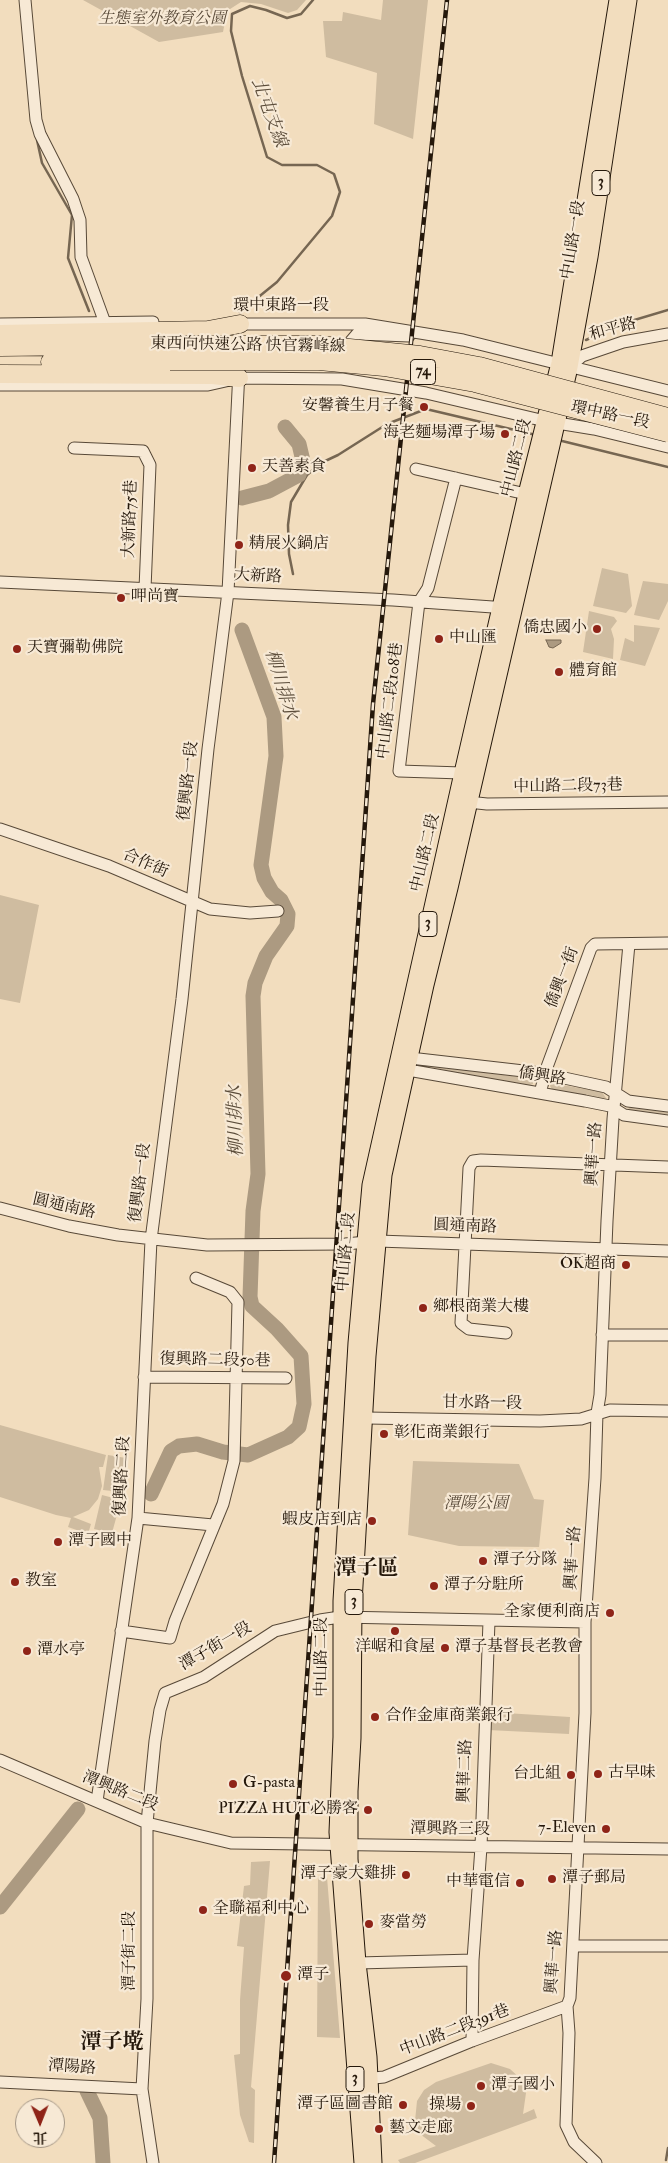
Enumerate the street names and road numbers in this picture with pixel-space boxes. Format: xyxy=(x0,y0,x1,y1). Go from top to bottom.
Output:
road number: 3 xyxy=(592,170,610,196)
street label: 中山路一段 xyxy=(558,199,590,281)
street label: 環中東路一段 xyxy=(233,297,329,317)
street label: 和平路 xyxy=(587,315,639,345)
street label: 東西向快速公路 快官霧峰線 xyxy=(150,335,346,357)
road number: 74 xyxy=(410,360,436,384)
street label: 環中路一段 xyxy=(569,398,651,434)
street label: 中山路二段 xyxy=(498,417,536,499)
street label: 大新路75巷 xyxy=(120,480,142,558)
street label: 大新路 xyxy=(234,566,282,588)
street label: 中山路二段108巷 xyxy=(374,642,408,760)
street label: 復興路一段 xyxy=(175,740,203,822)
street label: 中山路二段73巷 xyxy=(513,776,623,798)
street label: 中山路二段 xyxy=(408,812,444,894)
street label: 合作街 xyxy=(119,845,171,883)
road number: 3 xyxy=(419,912,437,936)
street label: 僑興一街 xyxy=(543,945,583,1011)
street label: 僑興路 xyxy=(517,1064,567,1090)
street label: 興華一路 xyxy=(583,1121,607,1187)
street label: 復興路一段 xyxy=(127,1142,155,1224)
street label: 圓通南路 xyxy=(31,1190,97,1224)
street label: 中山路二段 xyxy=(334,1211,360,1293)
street label: 圓通南路 xyxy=(433,1216,497,1238)
street label: 復興路二段50巷 xyxy=(159,1350,271,1372)
street label: 甘水路一段 xyxy=(442,1394,522,1414)
street label: 復興路二段 xyxy=(111,1436,135,1516)
street label: 興華一路 xyxy=(562,1525,586,1591)
road number: 3 xyxy=(345,1590,363,1614)
street label: 中山路二段 xyxy=(313,1617,333,1697)
street label: 潭子街一段 xyxy=(177,1619,255,1675)
street label: 興華二路 xyxy=(455,1739,477,1803)
street label: 潭興路二段 xyxy=(79,1768,161,1816)
street label: 潭興路三段 xyxy=(410,1820,490,1840)
street label: 潭子街二段 xyxy=(121,1911,141,1991)
street label: 興華一路 xyxy=(543,1929,567,1995)
street label: 中山路二段391巷 xyxy=(397,2001,513,2061)
street label: 潭陽路 xyxy=(47,2057,97,2079)
road number: 3 xyxy=(346,2066,364,2092)

